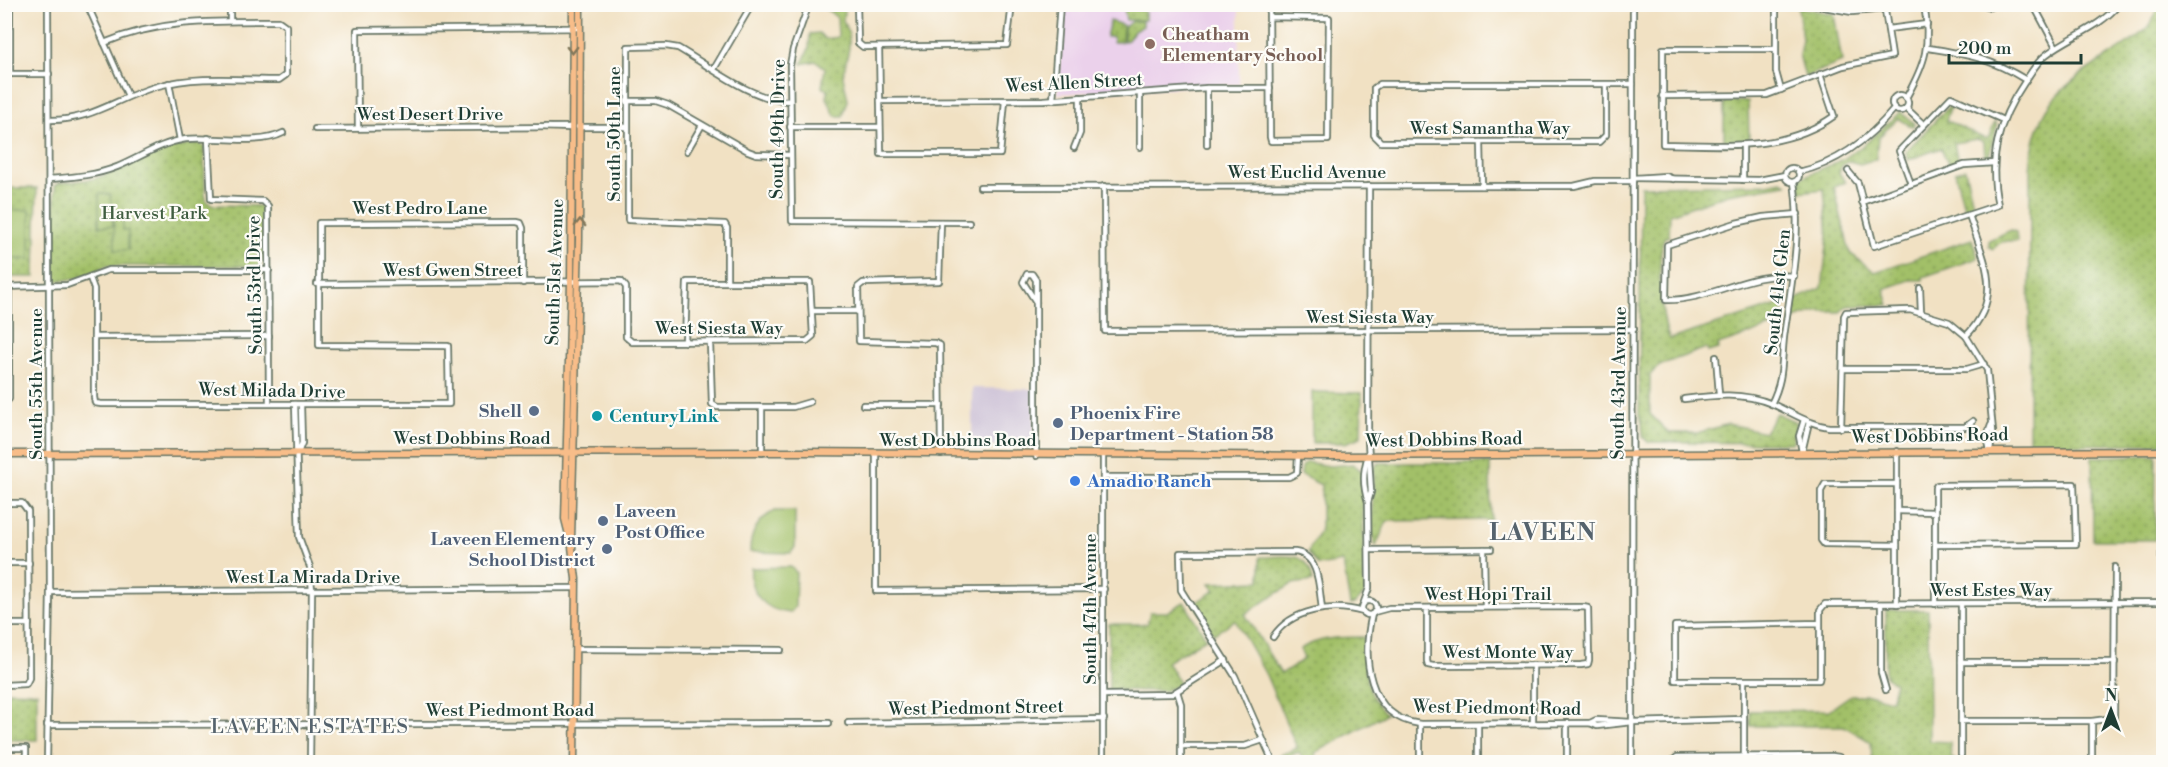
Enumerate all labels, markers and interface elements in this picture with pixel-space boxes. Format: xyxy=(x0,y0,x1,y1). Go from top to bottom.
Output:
place label: Cheatham Elementary School xyxy=(1162,23,1323,67)
scale bar xyxy=(1949,27,2081,65)
marker: Cheatham Elementary School xyxy=(1143,37,1157,51)
text: 200 m xyxy=(1958,37,2012,60)
one-way arrow xyxy=(566,46,578,55)
street label: South 49th Drive xyxy=(765,59,791,199)
street label: South 50th Lane xyxy=(603,66,626,202)
street label: West Allen Street xyxy=(1004,68,1144,98)
street label: West Desert Drive xyxy=(356,103,503,126)
street label: West Samantha Way xyxy=(1409,117,1570,140)
street label: West Euclid Avenue xyxy=(1227,161,1386,184)
street label: West Pedro Lane xyxy=(351,197,488,220)
street label: South 51st Avenue xyxy=(541,198,569,346)
park label: Harvest Park xyxy=(101,202,208,225)
street label: South 53rd Drive xyxy=(242,215,268,355)
one-way arrow xyxy=(573,218,586,227)
street label: South 41st Glen xyxy=(1760,228,1796,356)
street label: West Gwen Street xyxy=(382,259,524,282)
street label: West Siesta Way xyxy=(1305,306,1434,329)
street label: South 43rd Avenue xyxy=(1606,306,1632,460)
street label: South 55th Avenue xyxy=(25,308,48,460)
street label: West Siesta Way xyxy=(654,317,783,340)
street label: West Milada Drive xyxy=(197,378,346,404)
place label: Shell xyxy=(479,400,522,423)
place label: Phoenix Fire Department - Station 58 xyxy=(1070,402,1274,446)
marker: Shell xyxy=(527,404,541,418)
place label: CenturyLink xyxy=(609,405,720,428)
marker: CenturyLink xyxy=(590,409,604,423)
marker: Phoenix Fire Department - Station 58 xyxy=(1051,416,1065,430)
street label: West Dobbins Road xyxy=(1850,423,2009,449)
street label: West Dobbins Road xyxy=(393,427,551,450)
street label: West Dobbins Road xyxy=(1364,427,1523,453)
street label: West Dobbins Road xyxy=(879,429,1037,452)
place label: Amadio Ranch xyxy=(1086,470,1211,493)
marker: Amadio Ranch xyxy=(1068,474,1082,488)
place label: Laveen Post Office xyxy=(615,500,705,544)
marker: Laveen Post Office xyxy=(596,514,610,528)
district label: LAVEEN xyxy=(1489,518,1597,548)
place label: Laveen Elementary School District xyxy=(431,528,596,572)
street label: South 47th Avenue xyxy=(1079,533,1102,685)
marker: Laveen Elementary School District xyxy=(600,542,614,556)
street label: West La Mirada Drive xyxy=(225,566,400,589)
street label: West Estes Way xyxy=(1929,579,2053,602)
street label: West Hopi Trail xyxy=(1424,583,1552,606)
street label: West Monte Way xyxy=(1441,641,1574,664)
north arrow xyxy=(2081,680,2141,740)
text: N xyxy=(2105,686,2118,706)
street label: West Piedmont Street xyxy=(887,695,1065,721)
street label: West Piedmont Road xyxy=(1412,695,1582,721)
street label: West Piedmont Road xyxy=(425,699,595,722)
district label: LAVEEN ESTATES xyxy=(211,715,409,740)

